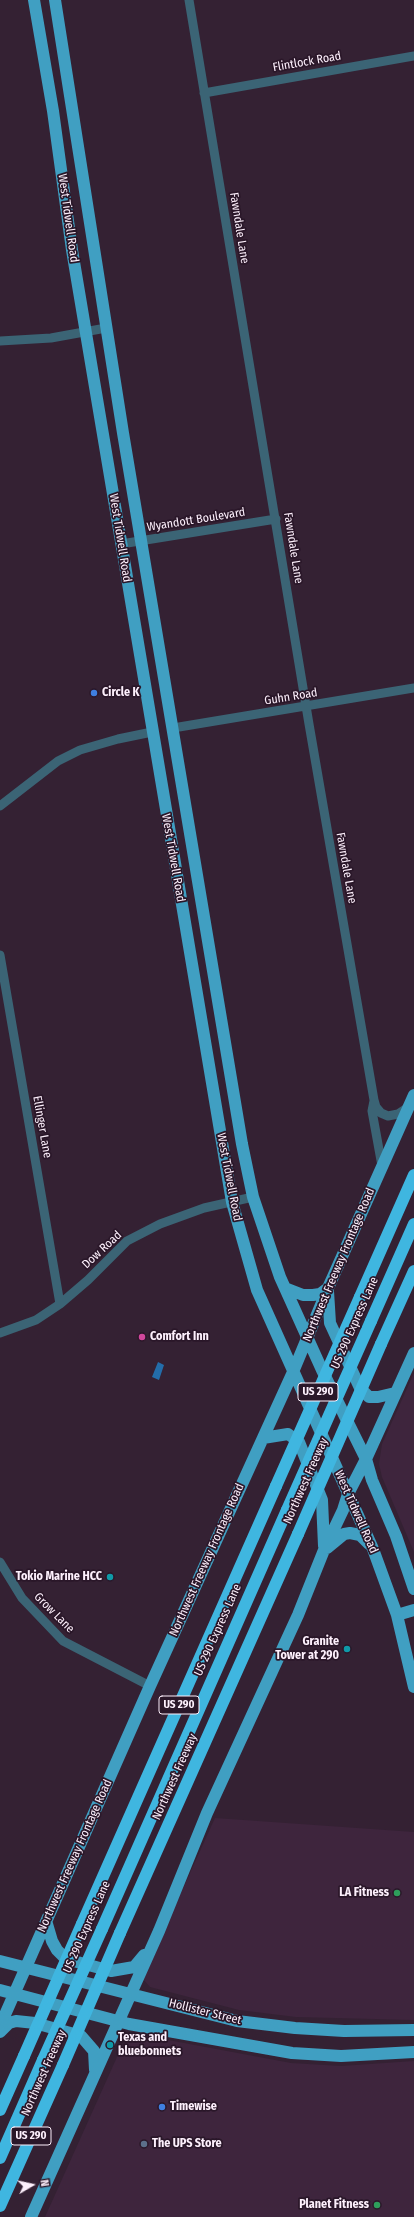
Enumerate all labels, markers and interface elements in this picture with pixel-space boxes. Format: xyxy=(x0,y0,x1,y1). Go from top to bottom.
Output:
street label: Flintlock Road xyxy=(272,49,342,75)
street label: West Tidwell Road xyxy=(55,173,81,263)
street label: Fawndale Lane xyxy=(226,191,252,265)
street label: West Tidwell Road xyxy=(106,493,134,583)
street label: Wyandott Boulevard xyxy=(146,505,246,535)
street label: Fawndale Lane xyxy=(280,511,306,585)
place label: Circle K xyxy=(102,686,139,700)
street label: Guhn Road xyxy=(263,686,319,708)
marker: Circle K xyxy=(89,688,99,698)
street label: West Tidwell Road xyxy=(158,813,188,903)
street label: Fawndale Lane xyxy=(333,831,359,905)
street label: Ellinger Lane xyxy=(29,1095,55,1159)
street label: West Tidwell Road xyxy=(213,1132,245,1222)
street label: Northwest Freeway Frontage Road xyxy=(300,1186,378,1344)
street label: Dow Road xyxy=(79,1228,125,1272)
street label: US 290 Express Lane xyxy=(328,1275,382,1371)
place label: Comfort Inn xyxy=(150,1330,209,1344)
marker: Comfort Inn xyxy=(137,1332,147,1342)
road number: US 290 xyxy=(298,1383,338,1401)
street label: Northwest Freeway xyxy=(281,1436,331,1526)
street label: West Tidwell Road xyxy=(331,1468,381,1556)
street label: Northwest Freeway Frontage Road xyxy=(167,1481,247,1639)
place label: Tokio Marine HCC xyxy=(16,1570,102,1584)
marker: Tokio Marine HCC xyxy=(105,1572,115,1582)
street label: US 290 Express Lane xyxy=(191,1582,245,1678)
street label: Grow Lane xyxy=(31,1590,77,1636)
place label: Granite Tower at 290 xyxy=(275,1635,339,1663)
marker: Granite Tower at 290 xyxy=(342,1644,352,1654)
road number: US 290 xyxy=(159,1696,199,1714)
street label: Northwest Freeway xyxy=(150,1732,200,1822)
street label: Northwest Freeway Frontage Road xyxy=(35,1777,115,1935)
street label: US 290 Express Lane xyxy=(60,1879,114,1975)
place label: LA Fitness xyxy=(339,1886,389,1900)
marker: LA Fitness xyxy=(392,1888,402,1898)
street label: Hollister Street xyxy=(167,1996,243,2028)
street label: Northwest Freeway xyxy=(19,2028,69,2118)
place label: Texas and bluebonnets xyxy=(118,2031,181,2059)
marker: Texas and bluebonnets xyxy=(105,2040,115,2050)
place label: Timewise xyxy=(170,2100,217,2114)
marker: Timewise xyxy=(157,2102,167,2112)
road number: US 290 xyxy=(11,2127,51,2145)
place label: The UPS Store xyxy=(152,2137,222,2151)
marker: The UPS Store xyxy=(139,2139,149,2149)
north arrow xyxy=(12,2165,52,2205)
text: N xyxy=(37,2179,51,2187)
place label: Planet Fitness xyxy=(299,2198,369,2212)
marker: Planet Fitness xyxy=(372,2200,382,2210)

